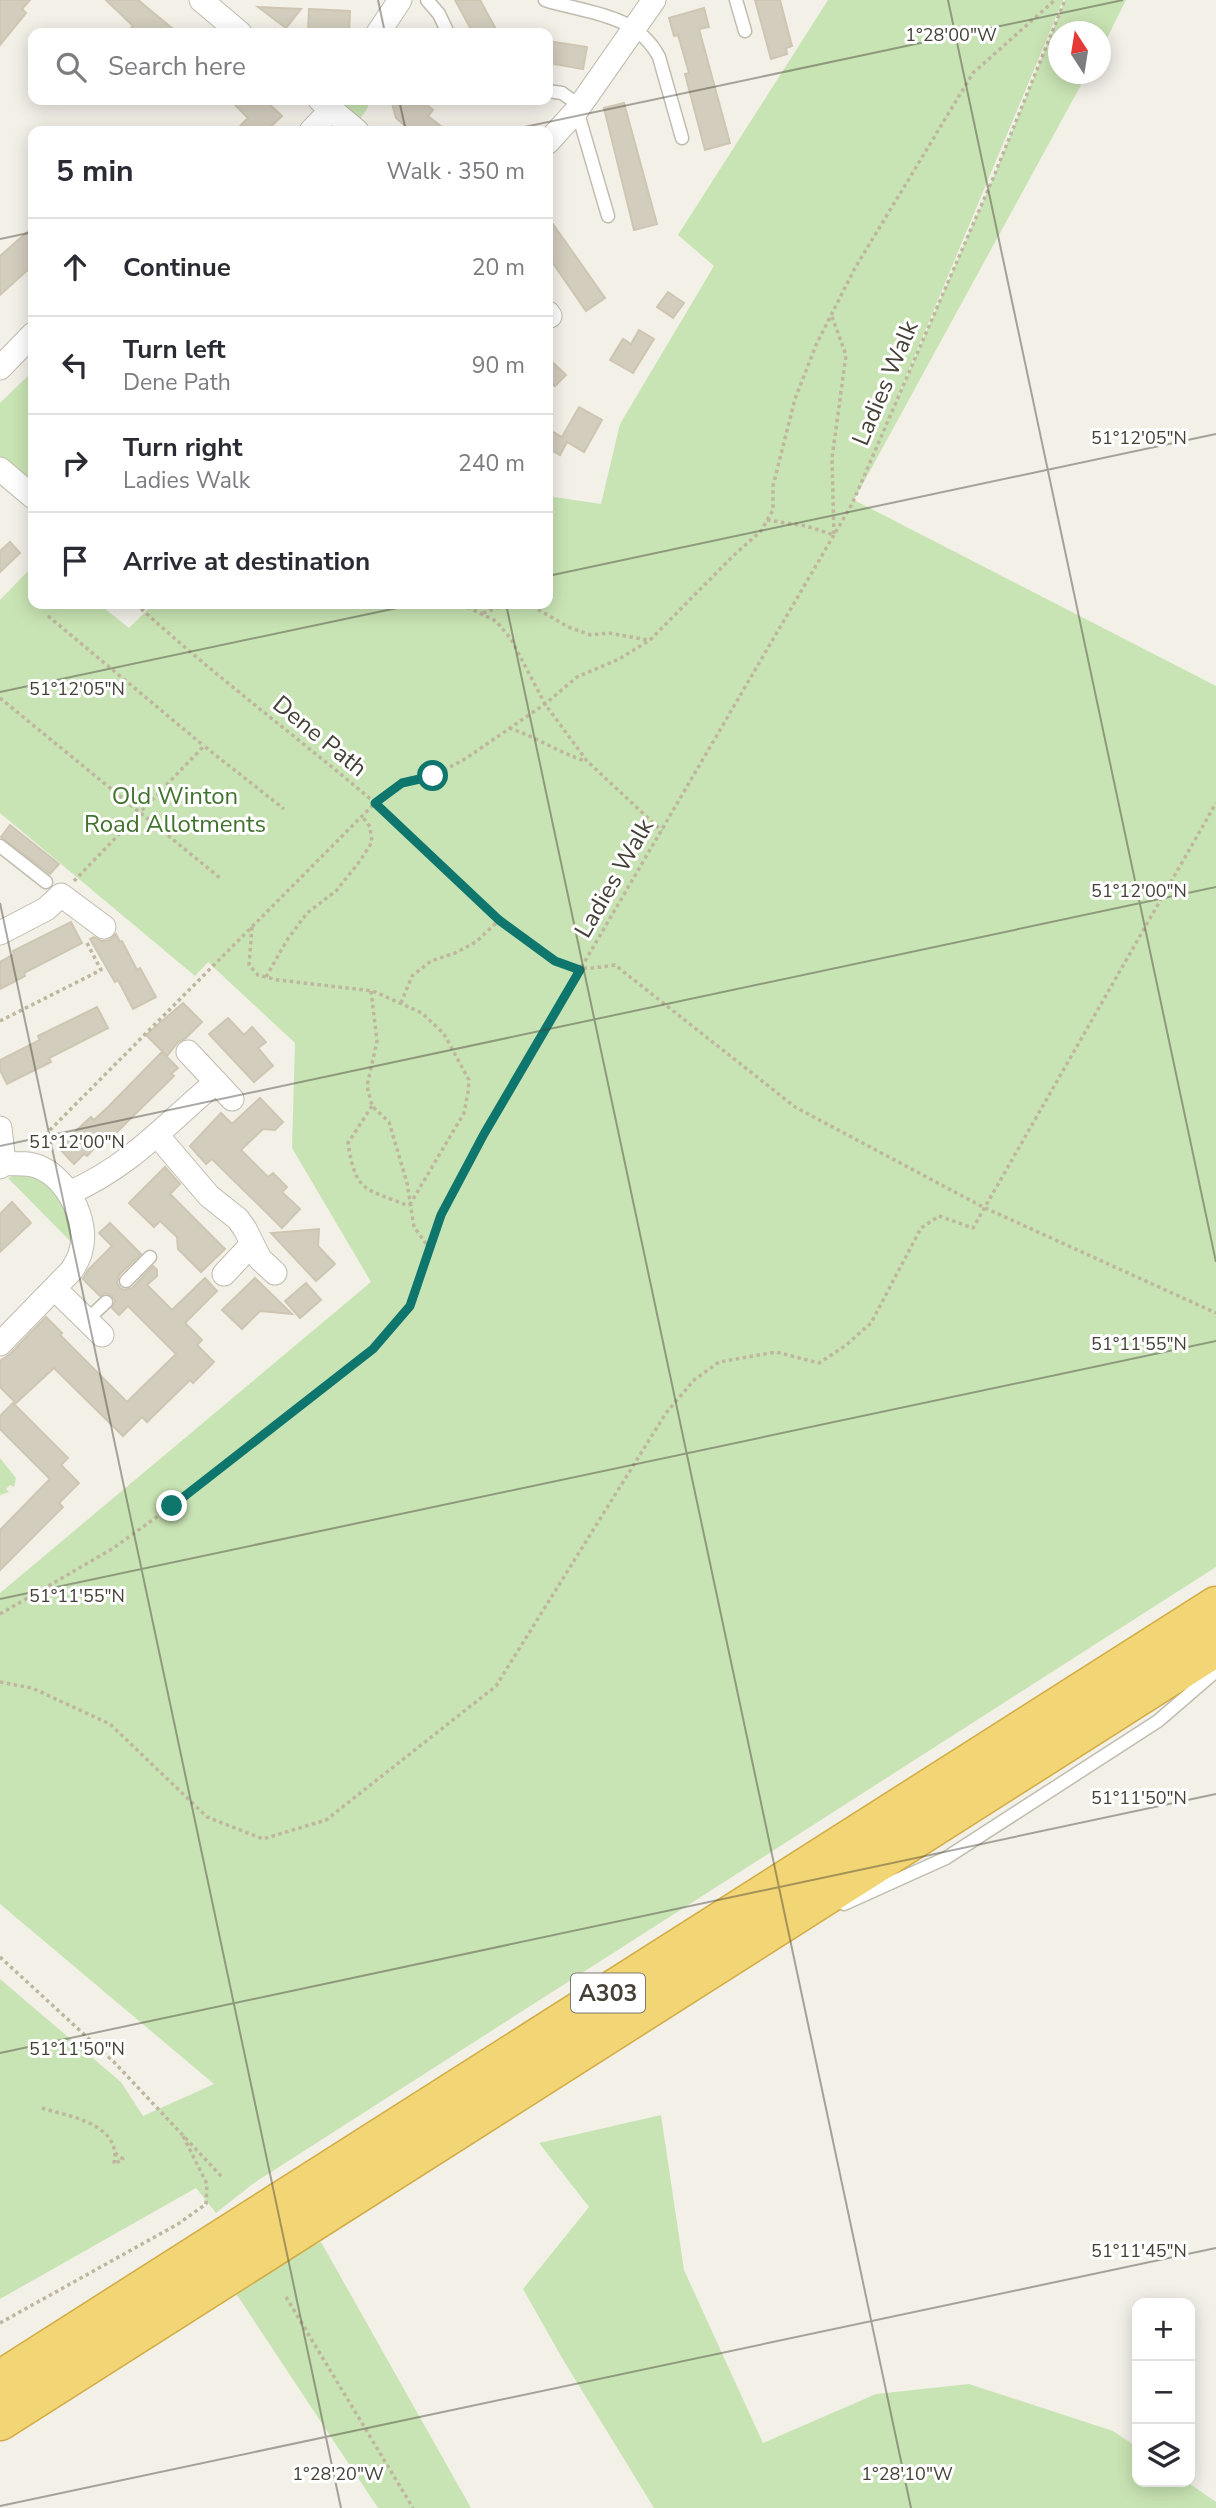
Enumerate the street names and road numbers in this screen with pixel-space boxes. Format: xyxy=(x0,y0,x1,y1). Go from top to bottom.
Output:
street label: Ladies Walk xyxy=(844,315,926,450)
street label: Dene Path xyxy=(266,688,374,784)
street label: Ladies Walk xyxy=(567,812,662,943)
road number: A303 xyxy=(571,1974,645,2012)

